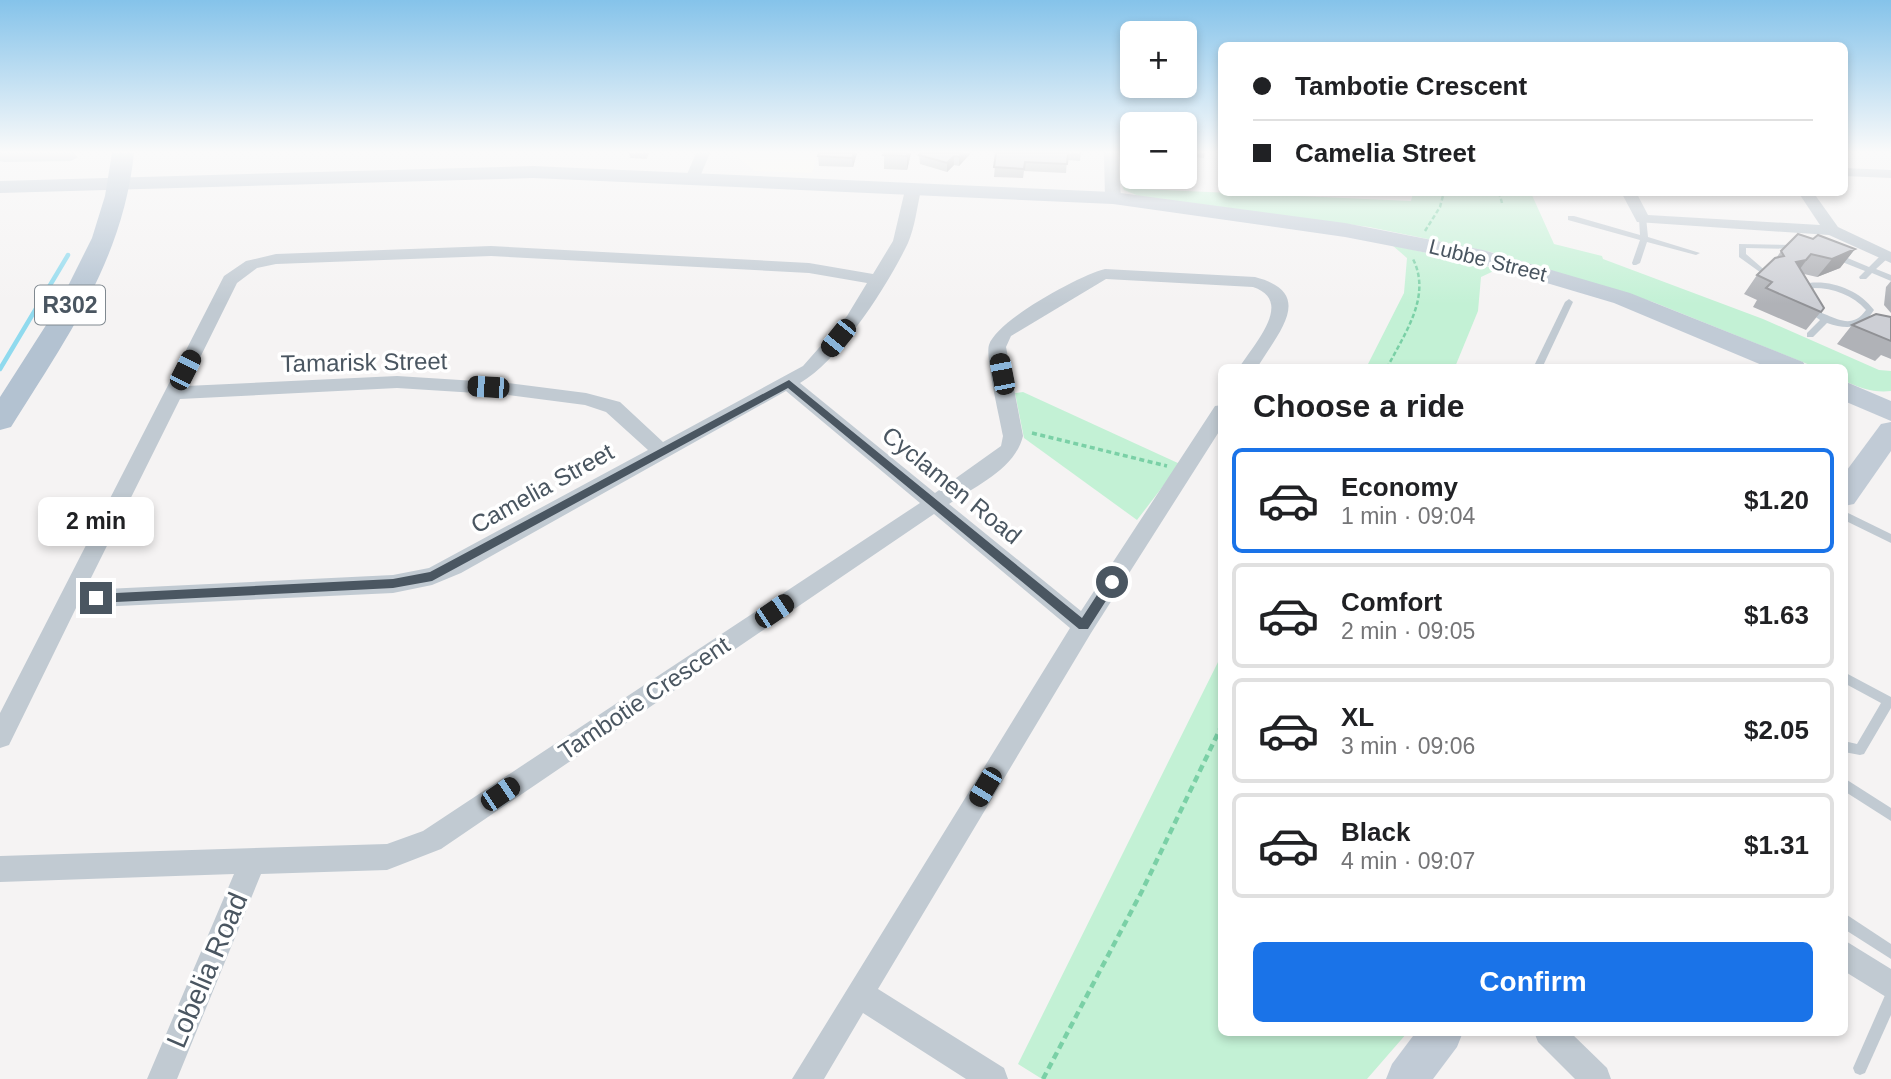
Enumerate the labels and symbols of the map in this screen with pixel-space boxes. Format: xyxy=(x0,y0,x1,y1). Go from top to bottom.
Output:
street label: Lubbe Street xyxy=(1427,234,1549,286)
road number: R302 xyxy=(35,286,105,324)
car xyxy=(817,315,860,361)
car xyxy=(167,347,204,393)
street label: Tamarisk Street xyxy=(280,347,448,377)
car xyxy=(988,351,1017,397)
car xyxy=(467,375,510,399)
street label: Cyclamen Road xyxy=(877,421,1027,549)
street label: Camelia Street xyxy=(466,438,618,538)
callout: 2 min xyxy=(38,496,154,546)
route start xyxy=(1096,566,1128,598)
route end xyxy=(80,582,112,614)
car xyxy=(751,591,798,631)
street label: Tambotie Crescent xyxy=(554,631,735,765)
car xyxy=(966,764,1005,810)
car xyxy=(477,774,524,814)
street label: Lobelia Road xyxy=(160,888,254,1052)

